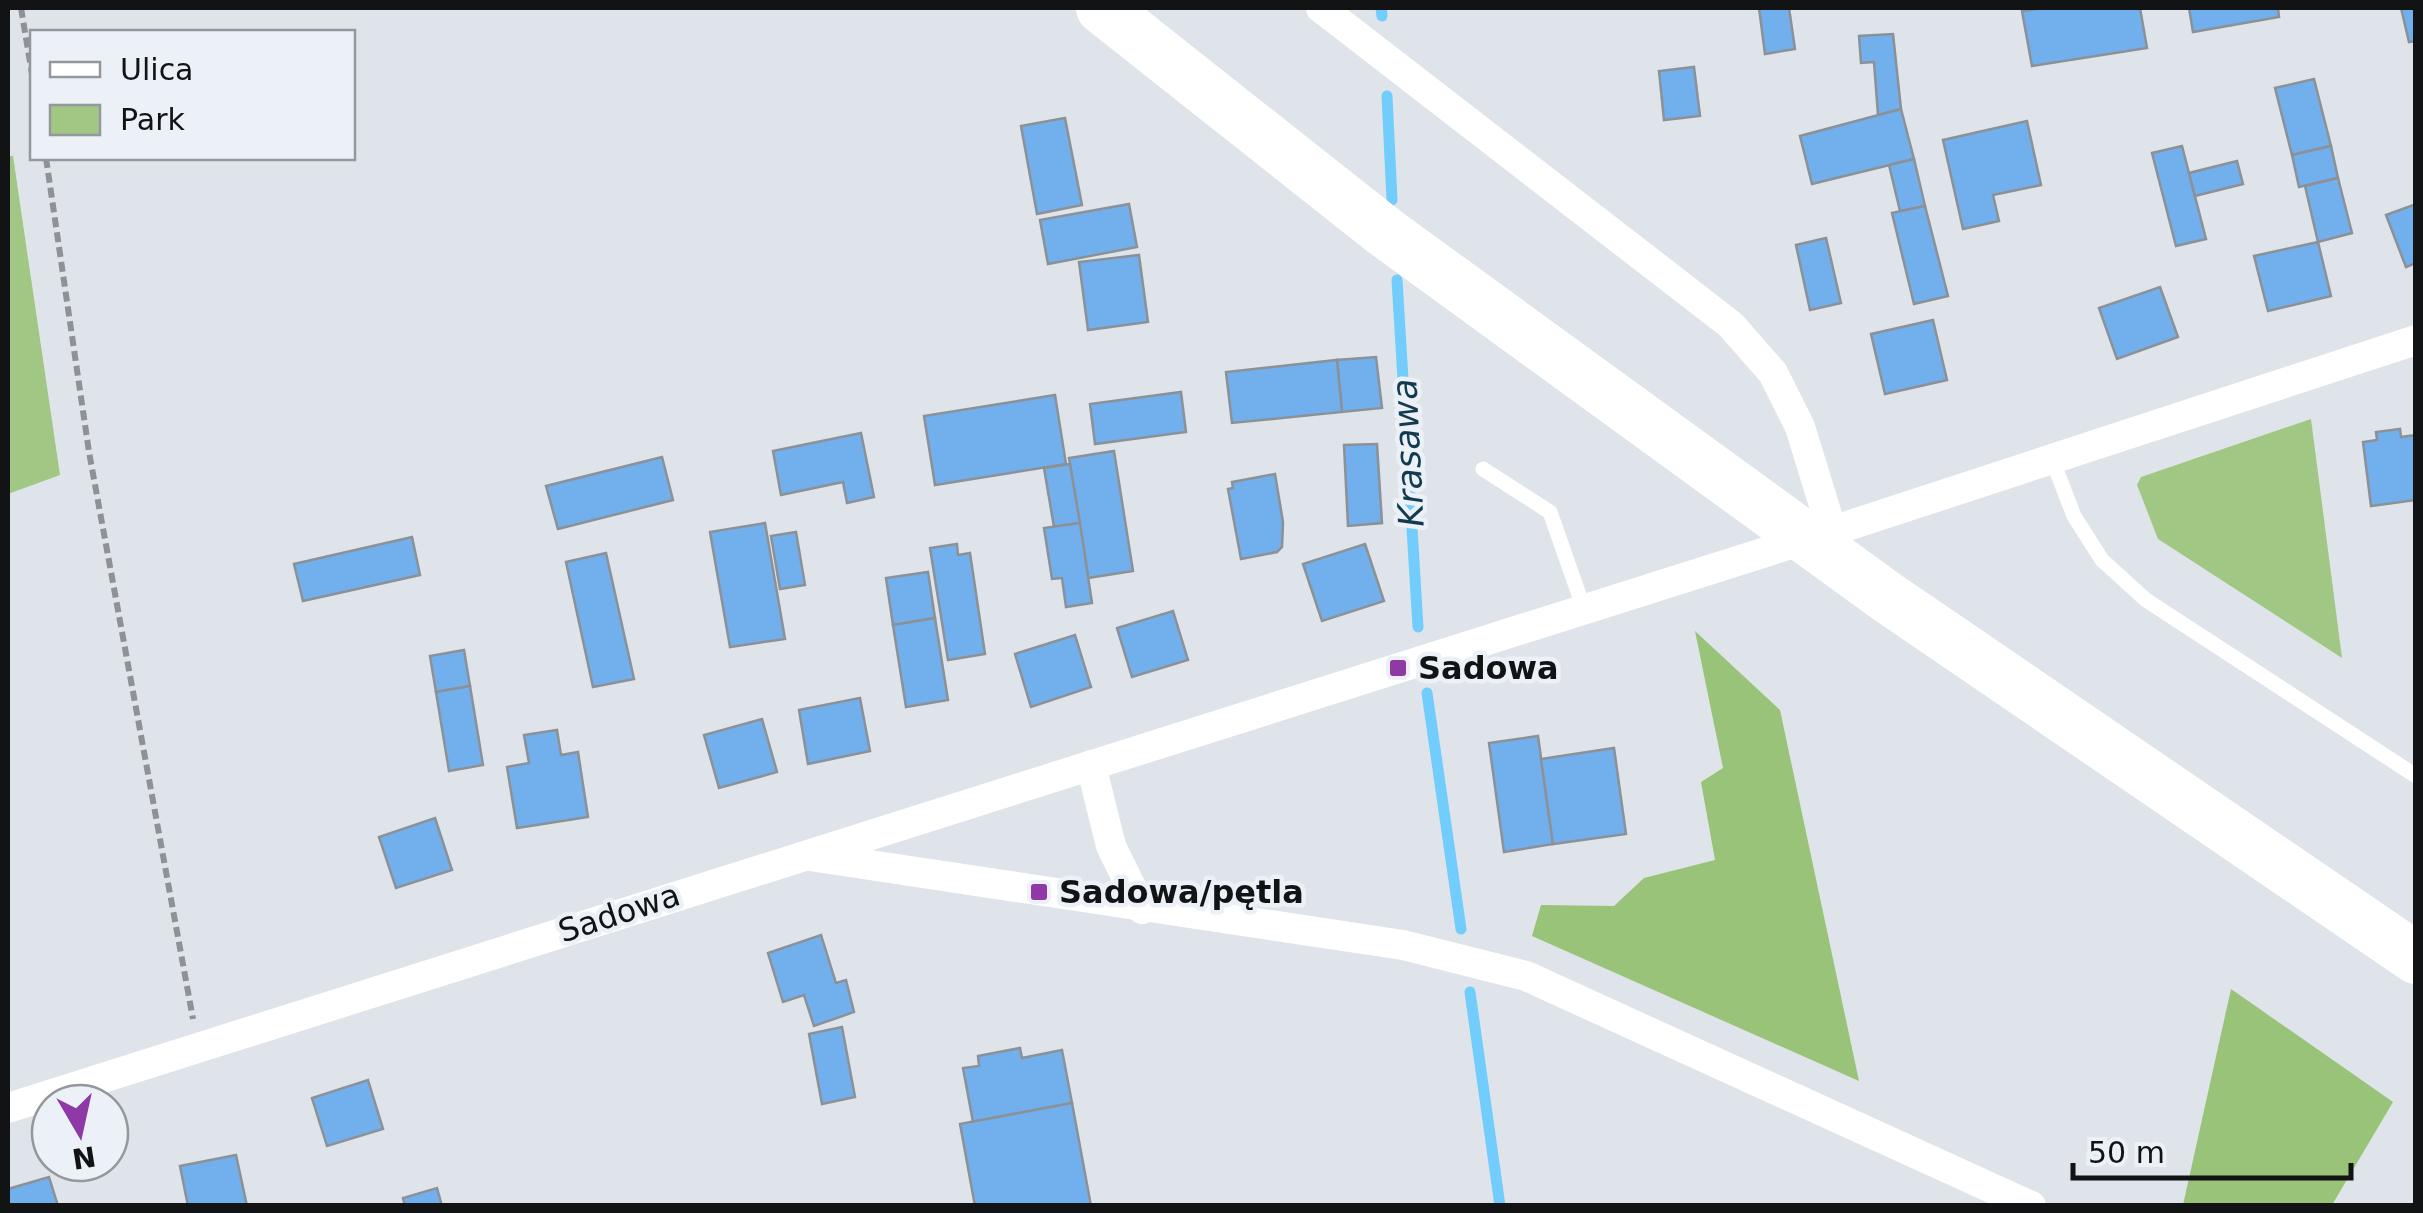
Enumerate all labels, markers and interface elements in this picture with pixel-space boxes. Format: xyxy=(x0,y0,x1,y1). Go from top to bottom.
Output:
legend xyxy=(30,30,355,160)
text: Ulica xyxy=(120,52,194,87)
text: Park xyxy=(120,102,185,137)
water label: Krasawa xyxy=(1384,378,1432,528)
place label: Sadowa xyxy=(1418,649,1559,687)
marker: Sadowa xyxy=(1387,657,1409,679)
place label: Sadowa/pętla xyxy=(1059,873,1304,911)
street label: Sadowa xyxy=(553,876,685,950)
marker: Sadowa/pętla xyxy=(1028,881,1050,903)
north arrow xyxy=(30,1083,130,1183)
scale bar xyxy=(2073,1118,2350,1180)
text: 50 m xyxy=(2088,1135,2165,1170)
text: N xyxy=(70,1139,98,1175)

